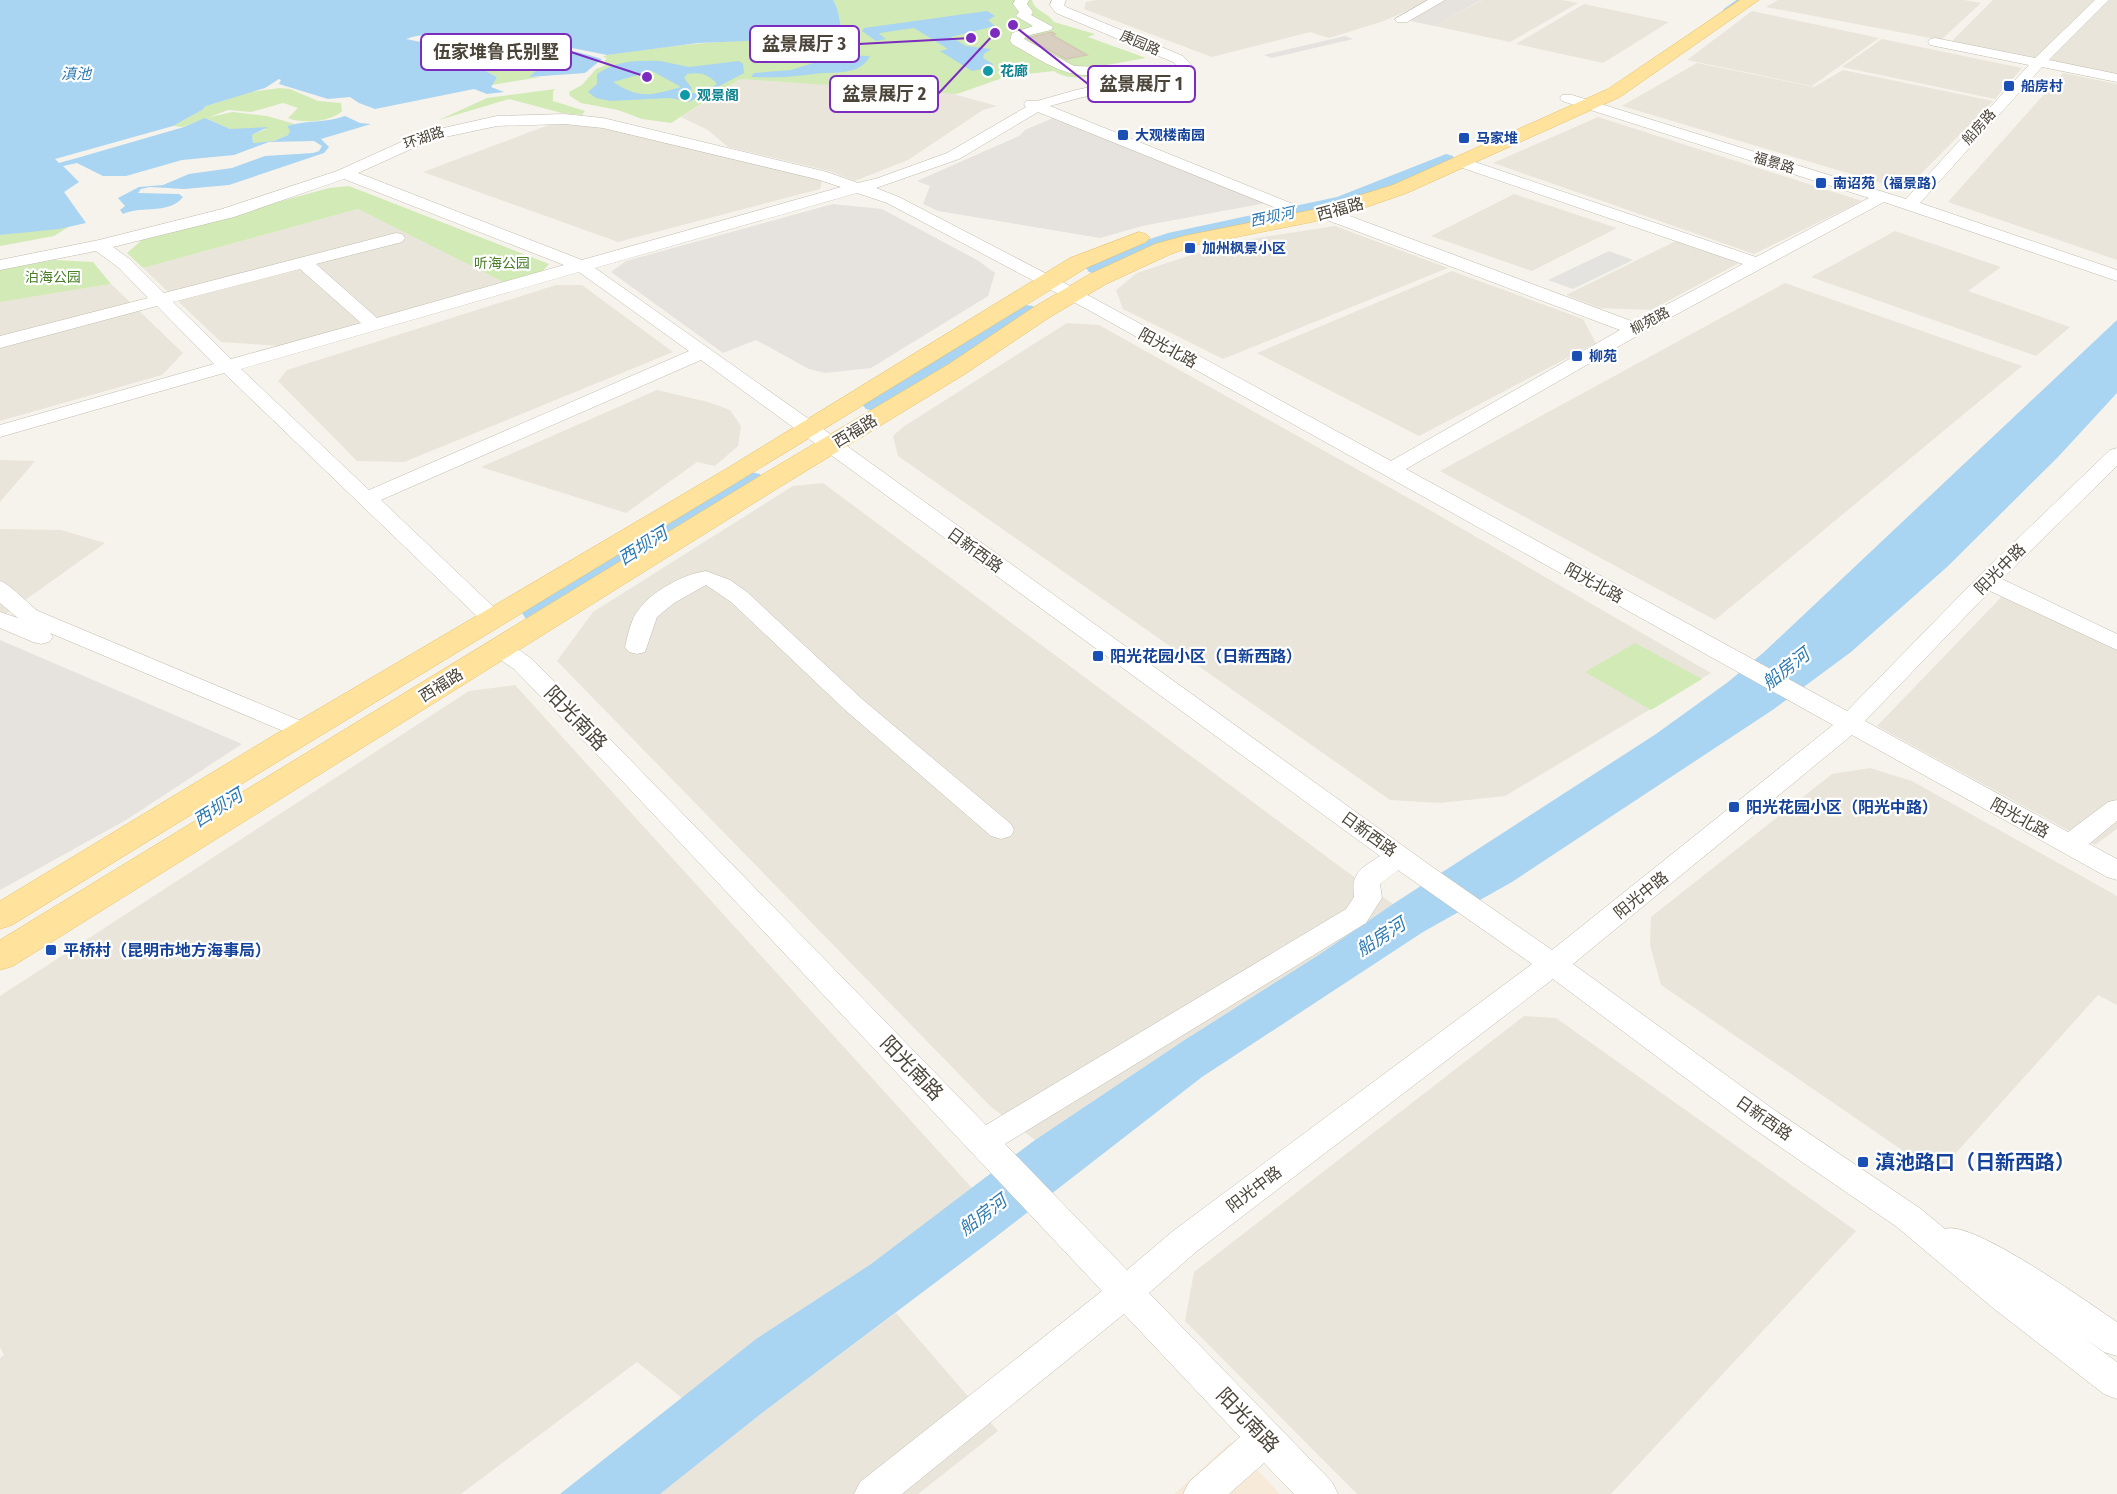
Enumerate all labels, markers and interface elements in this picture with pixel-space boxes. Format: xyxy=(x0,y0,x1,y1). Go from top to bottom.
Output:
callout: 盆景展厅 3 xyxy=(750,26,859,62)
street label: 庚园路 xyxy=(1117,27,1163,59)
text: 盆景展厅 3 xyxy=(762,33,847,55)
callout: 伍家堆鲁氏别墅 xyxy=(421,34,571,70)
text: 伍家堆鲁氏别墅 xyxy=(433,41,559,63)
place label: 花廊 xyxy=(1000,63,1028,80)
marker: 花廊 xyxy=(981,64,995,78)
water label: 滇池 xyxy=(61,65,93,83)
callout: 盆景展厅 1 xyxy=(1088,66,1195,102)
text: 盆景展厅 1 xyxy=(1099,73,1183,95)
callout: 盆景展厅 2 xyxy=(830,76,938,112)
place label: 船房村 xyxy=(2021,78,2063,95)
marker: 船房村 xyxy=(2002,79,2016,93)
text: 盆景展厅 2 xyxy=(842,83,926,105)
place label: 观景阁 xyxy=(697,87,739,104)
marker: 观景阁 xyxy=(678,88,692,102)
street label: 船房路 xyxy=(1959,106,1999,148)
street label: 环湖路 xyxy=(401,123,447,153)
place label: 大观楼南园 xyxy=(1135,127,1205,144)
marker: 大观楼南园 xyxy=(1116,128,1130,142)
place label: 马家堆 xyxy=(1476,130,1518,147)
marker: 马家堆 xyxy=(1457,131,1471,145)
street label: 福景路 xyxy=(1751,149,1797,177)
place label: 南诏苑（福景路） xyxy=(1833,175,1945,192)
marker: 南诏苑（福景路） xyxy=(1814,176,1828,190)
street label: 西福路 xyxy=(1314,194,1366,224)
water label: 西坝河 xyxy=(1248,203,1299,230)
place label: 加州枫景小区 xyxy=(1202,240,1286,257)
marker: 加州枫景小区 xyxy=(1183,241,1197,255)
park label: 听海公园 xyxy=(474,255,530,272)
park label: 泊海公园 xyxy=(25,269,81,286)
street label: 柳苑路 xyxy=(1627,304,1673,338)
street label: 阳光北路 xyxy=(1135,324,1201,372)
place label: 柳苑 xyxy=(1589,348,1617,365)
marker: 柳苑 xyxy=(1570,349,1584,363)
street label: 西福路 xyxy=(830,410,880,452)
water label: 西坝河 xyxy=(614,521,674,570)
street label: 日新西路 xyxy=(944,524,1006,576)
street label: 阳光中路 xyxy=(1971,540,2029,598)
street label: 阳光北路 xyxy=(1561,559,1627,607)
water label: 船房河 xyxy=(1758,642,1816,694)
place label: 阳光花园小区（日新西路） xyxy=(1110,647,1302,666)
marker: 阳光花园小区（日新西路） xyxy=(1091,649,1105,663)
street label: 西福路 xyxy=(416,664,466,706)
street label: 阳光南路 xyxy=(540,681,612,755)
water label: 西坝河 xyxy=(189,783,249,832)
street label: 阳光北路 xyxy=(1987,794,2053,842)
place label: 阳光花园小区（阳光中路） xyxy=(1746,798,1938,817)
marker: 阳光花园小区（阳光中路） xyxy=(1727,800,1741,814)
street label: 日新西路 xyxy=(1338,808,1400,860)
street label: 阳光中路 xyxy=(1610,867,1672,923)
water label: 船房河 xyxy=(1352,911,1412,961)
place label: 平桥村（昆明市地方海事局） xyxy=(63,941,271,960)
marker: 平桥村（昆明市地方海事局） xyxy=(44,943,58,957)
street label: 阳光南路 xyxy=(876,1031,948,1105)
street label: 日新西路 xyxy=(1732,1092,1796,1144)
place label: 滇池路口（日新西路） xyxy=(1875,1150,2075,1174)
marker: 滇池路口（日新西路） xyxy=(1856,1155,1870,1169)
street label: 阳光中路 xyxy=(1223,1162,1285,1216)
water label: 船房河 xyxy=(955,1188,1014,1240)
street label: 阳光南路 xyxy=(1212,1383,1284,1457)

